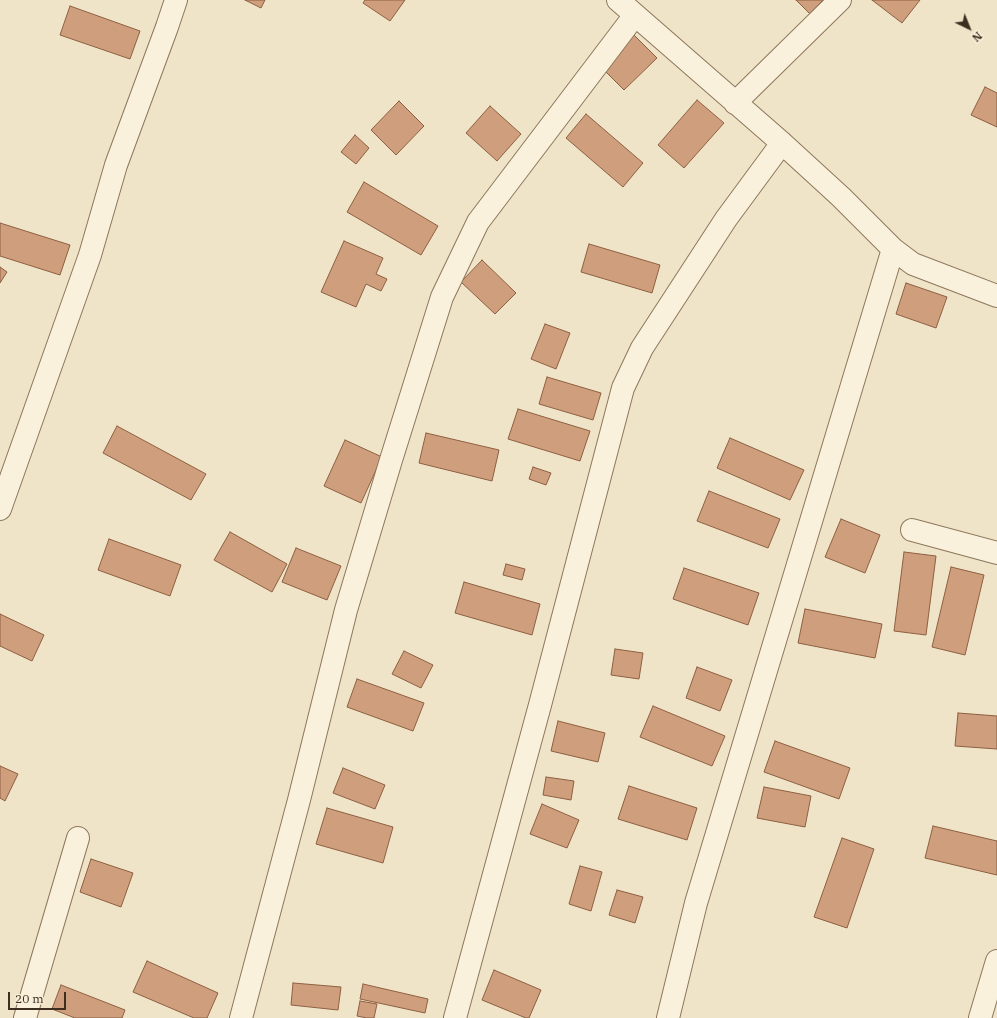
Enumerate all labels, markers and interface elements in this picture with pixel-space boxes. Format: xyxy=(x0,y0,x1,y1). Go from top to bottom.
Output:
north arrow xyxy=(949,8,989,48)
text: N xyxy=(969,29,985,45)
scale bar xyxy=(10,984,68,1010)
text: 20 m xyxy=(15,991,44,1006)

